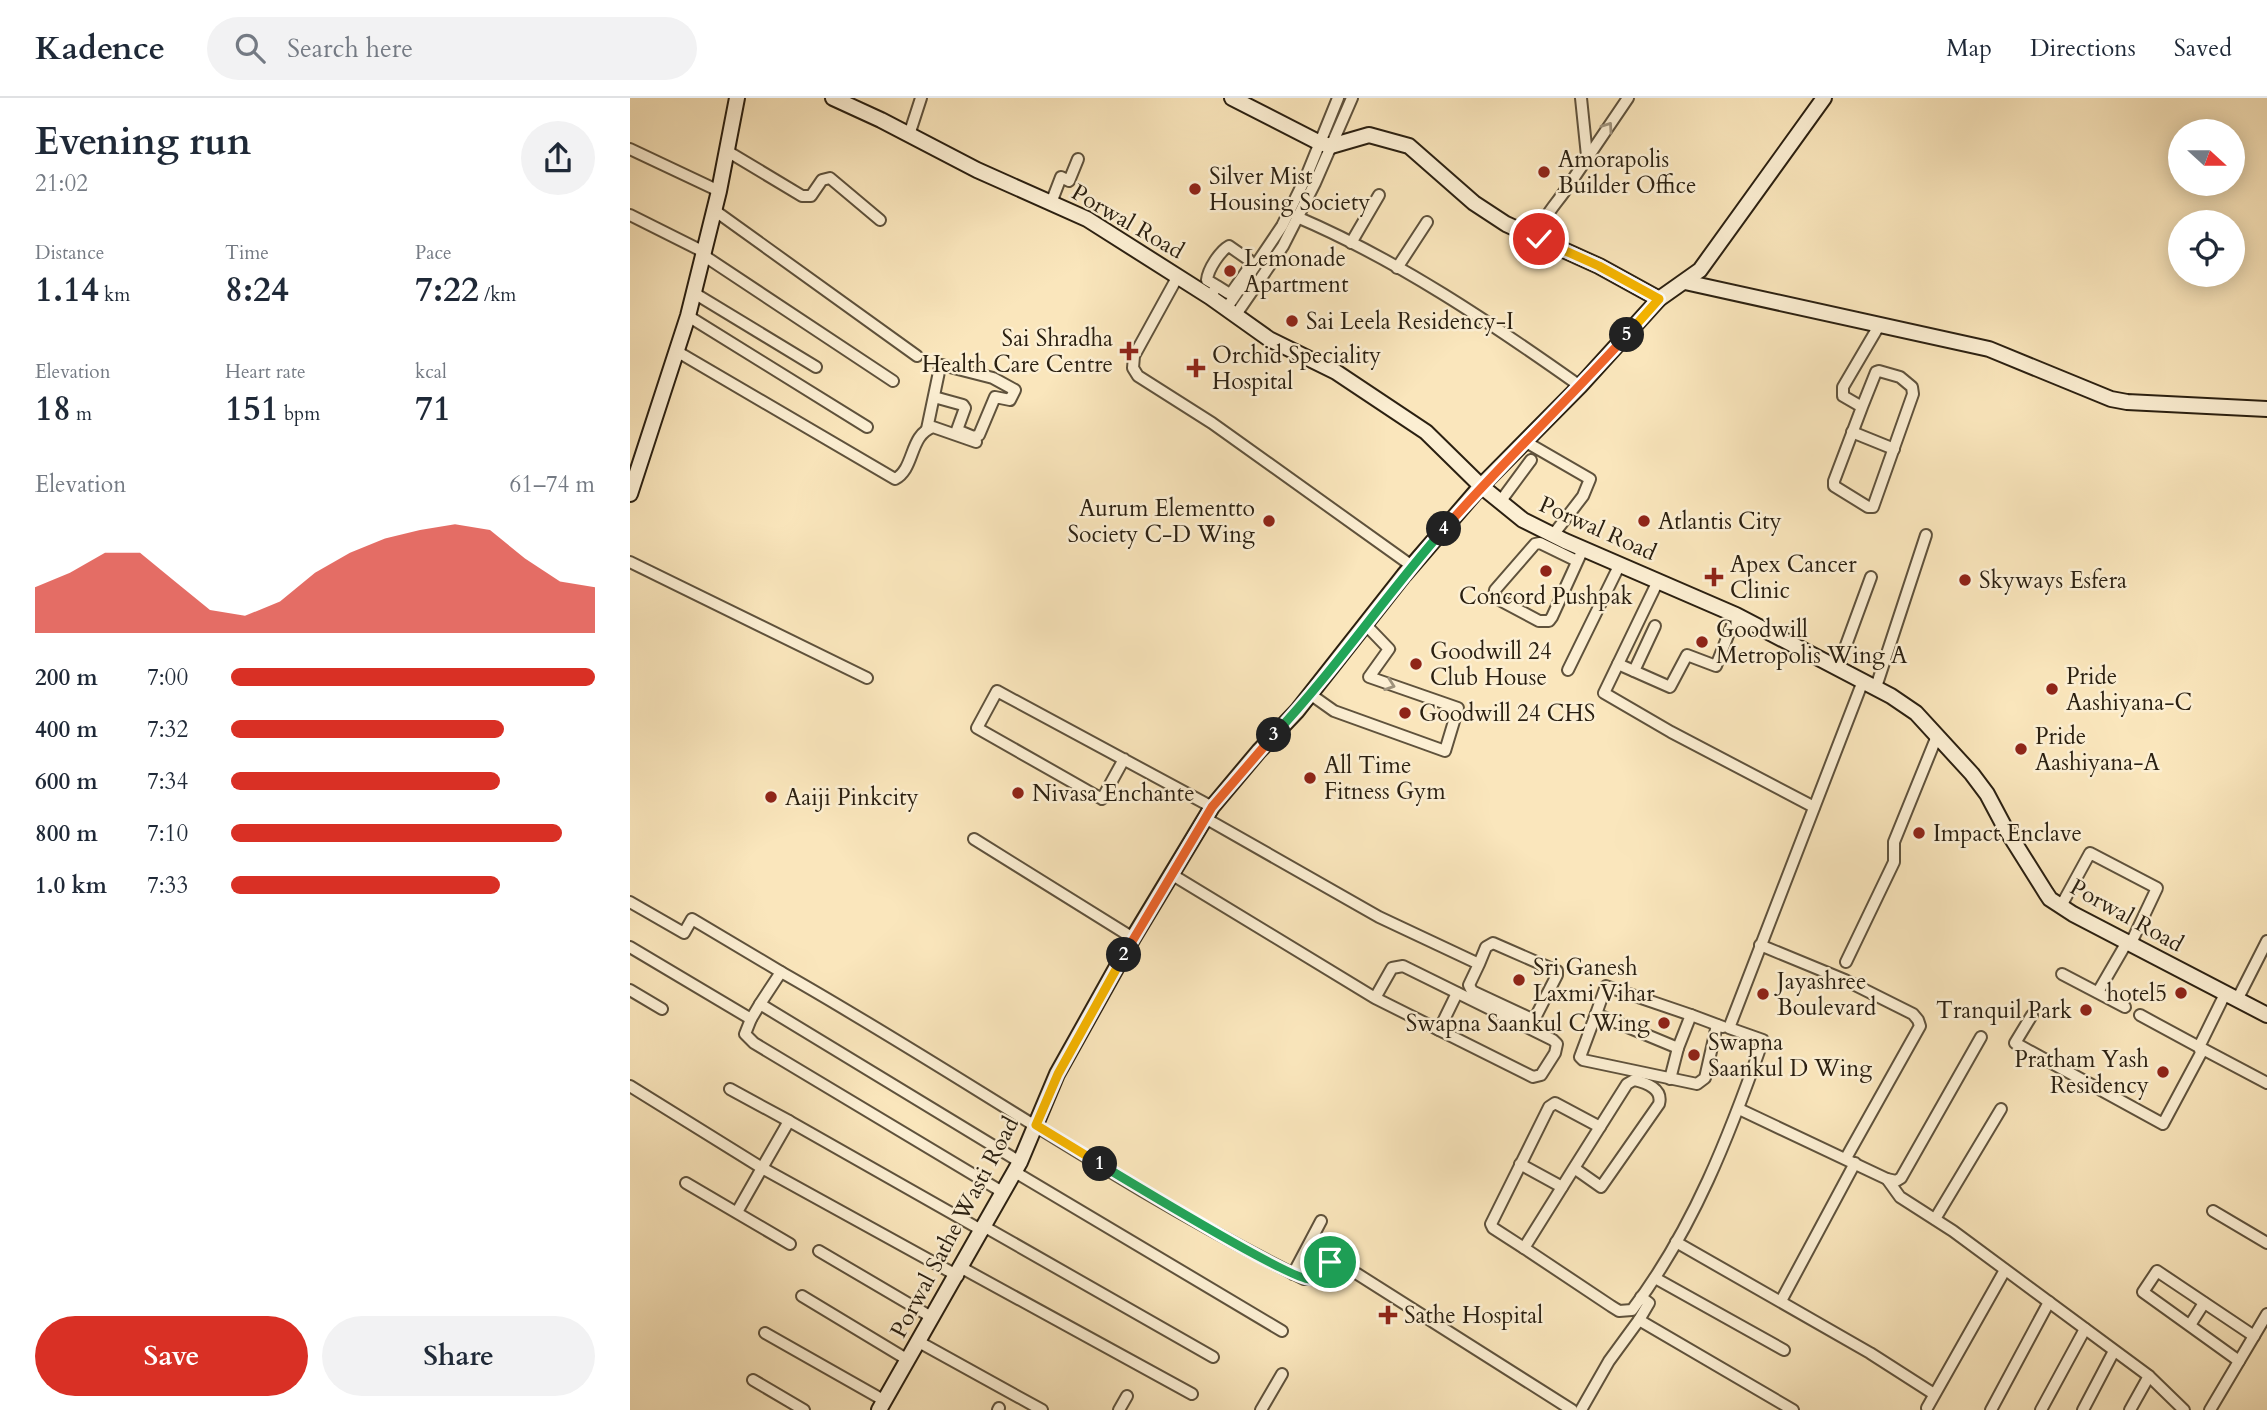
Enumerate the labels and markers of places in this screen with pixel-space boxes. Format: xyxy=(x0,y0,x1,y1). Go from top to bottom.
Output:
place label: Amorapolis Builder Office xyxy=(1558,144,1697,201)
place label: Silver Mist Housing Society xyxy=(1209,161,1370,218)
marker: Amorapolis Builder Office xyxy=(1536,164,1552,180)
marker: Silver Mist Housing Society xyxy=(1187,181,1203,197)
pin xyxy=(1509,209,1569,269)
place label: Lemonade Apartment xyxy=(1244,243,1348,300)
marker: Lemonade Apartment xyxy=(1222,263,1238,279)
place label: Sai Leela Residency-I xyxy=(1306,306,1514,337)
marker: Sai Leela Residency-I xyxy=(1284,313,1300,329)
pin: 5 xyxy=(1609,317,1644,352)
place label: Sai Shradha Health Care Centre xyxy=(922,323,1113,380)
place label: Orchid Speciality Hospital xyxy=(1212,340,1381,397)
marker: Sai Shradha Health Care Centre xyxy=(1119,341,1139,361)
marker: Orchid Speciality Hospital xyxy=(1186,358,1206,378)
place label: Aurum Elementto Society C-D Wing xyxy=(1068,493,1255,550)
place label: Atlantis City xyxy=(1658,506,1782,537)
pin: 4 xyxy=(1426,512,1462,546)
marker: Aurum Elementto Society C-D Wing xyxy=(1261,513,1277,529)
marker: Atlantis City xyxy=(1636,513,1652,529)
place label: Apex Cancer Clinic xyxy=(1730,549,1857,606)
marker: Concord Pushpak xyxy=(1538,563,1554,579)
place label: Skyways Esfera xyxy=(1979,565,2127,596)
marker: Apex Cancer Clinic xyxy=(1704,567,1724,587)
marker: Skyways Esfera xyxy=(1957,572,1973,588)
place label: Concord Pushpak xyxy=(1459,581,1634,612)
place label: Goodwill Metropolis Wing A xyxy=(1716,614,1908,671)
marker: Goodwill Metropolis Wing A xyxy=(1694,634,1710,650)
place label: Goodwill 24 Club House xyxy=(1430,636,1552,693)
marker: Goodwill 24 Club House xyxy=(1408,656,1424,672)
place label: Pride Aashiyana-C xyxy=(2066,661,2192,718)
marker: Pride Aashiyana-C xyxy=(2044,681,2060,697)
place label: Goodwill 24 CHS xyxy=(1419,698,1595,729)
marker: Goodwill 24 CHS xyxy=(1397,705,1413,721)
pin: 3 xyxy=(1256,718,1292,752)
place label: Pride Aashiyana-A xyxy=(2035,721,2160,778)
marker: Pride Aashiyana-A xyxy=(2013,741,2029,757)
place label: All Time Fitness Gym xyxy=(1324,750,1446,807)
marker: All Time Fitness Gym xyxy=(1302,770,1318,786)
place label: Nivasa Enchante xyxy=(1032,778,1195,809)
place label: Aaiji Pinkcity xyxy=(785,782,919,813)
marker: Nivasa Enchante xyxy=(1010,785,1026,801)
marker: Aaiji Pinkcity xyxy=(763,789,779,805)
place label: Impact Enclave xyxy=(1933,818,2082,849)
marker: Impact Enclave xyxy=(1911,825,1927,841)
pin: 2 xyxy=(1106,938,1142,972)
place label: Sri Ganesh Laxmi Vihar xyxy=(1533,952,1655,1009)
place label: Jayashree Boulevard xyxy=(1774,966,1877,1023)
marker: Sri Ganesh Laxmi Vihar xyxy=(1511,972,1527,988)
place label: hotel5 xyxy=(2107,978,2167,1009)
marker: hotel5 xyxy=(2173,985,2189,1001)
marker: Jayashree Boulevard xyxy=(1755,986,1771,1002)
place label: Tranquil Park xyxy=(1936,995,2073,1026)
marker: Tranquil Park xyxy=(2078,1002,2094,1018)
place label: Swapna Saankul C Wing xyxy=(1406,1008,1650,1039)
marker: Swapna Saankul C Wing xyxy=(1656,1015,1672,1031)
place label: Swapna Saankul D Wing xyxy=(1708,1027,1872,1084)
place label: Pratham Yash Residency xyxy=(2014,1044,2149,1101)
marker: Swapna Saankul D Wing xyxy=(1686,1047,1702,1063)
marker: Pratham Yash Residency xyxy=(2155,1064,2171,1080)
pin: 1 xyxy=(1082,1146,1118,1182)
pin xyxy=(1300,1232,1360,1292)
place label: Sathe Hospital xyxy=(1404,1300,1543,1331)
marker: Sathe Hospital xyxy=(1378,1305,1398,1325)

